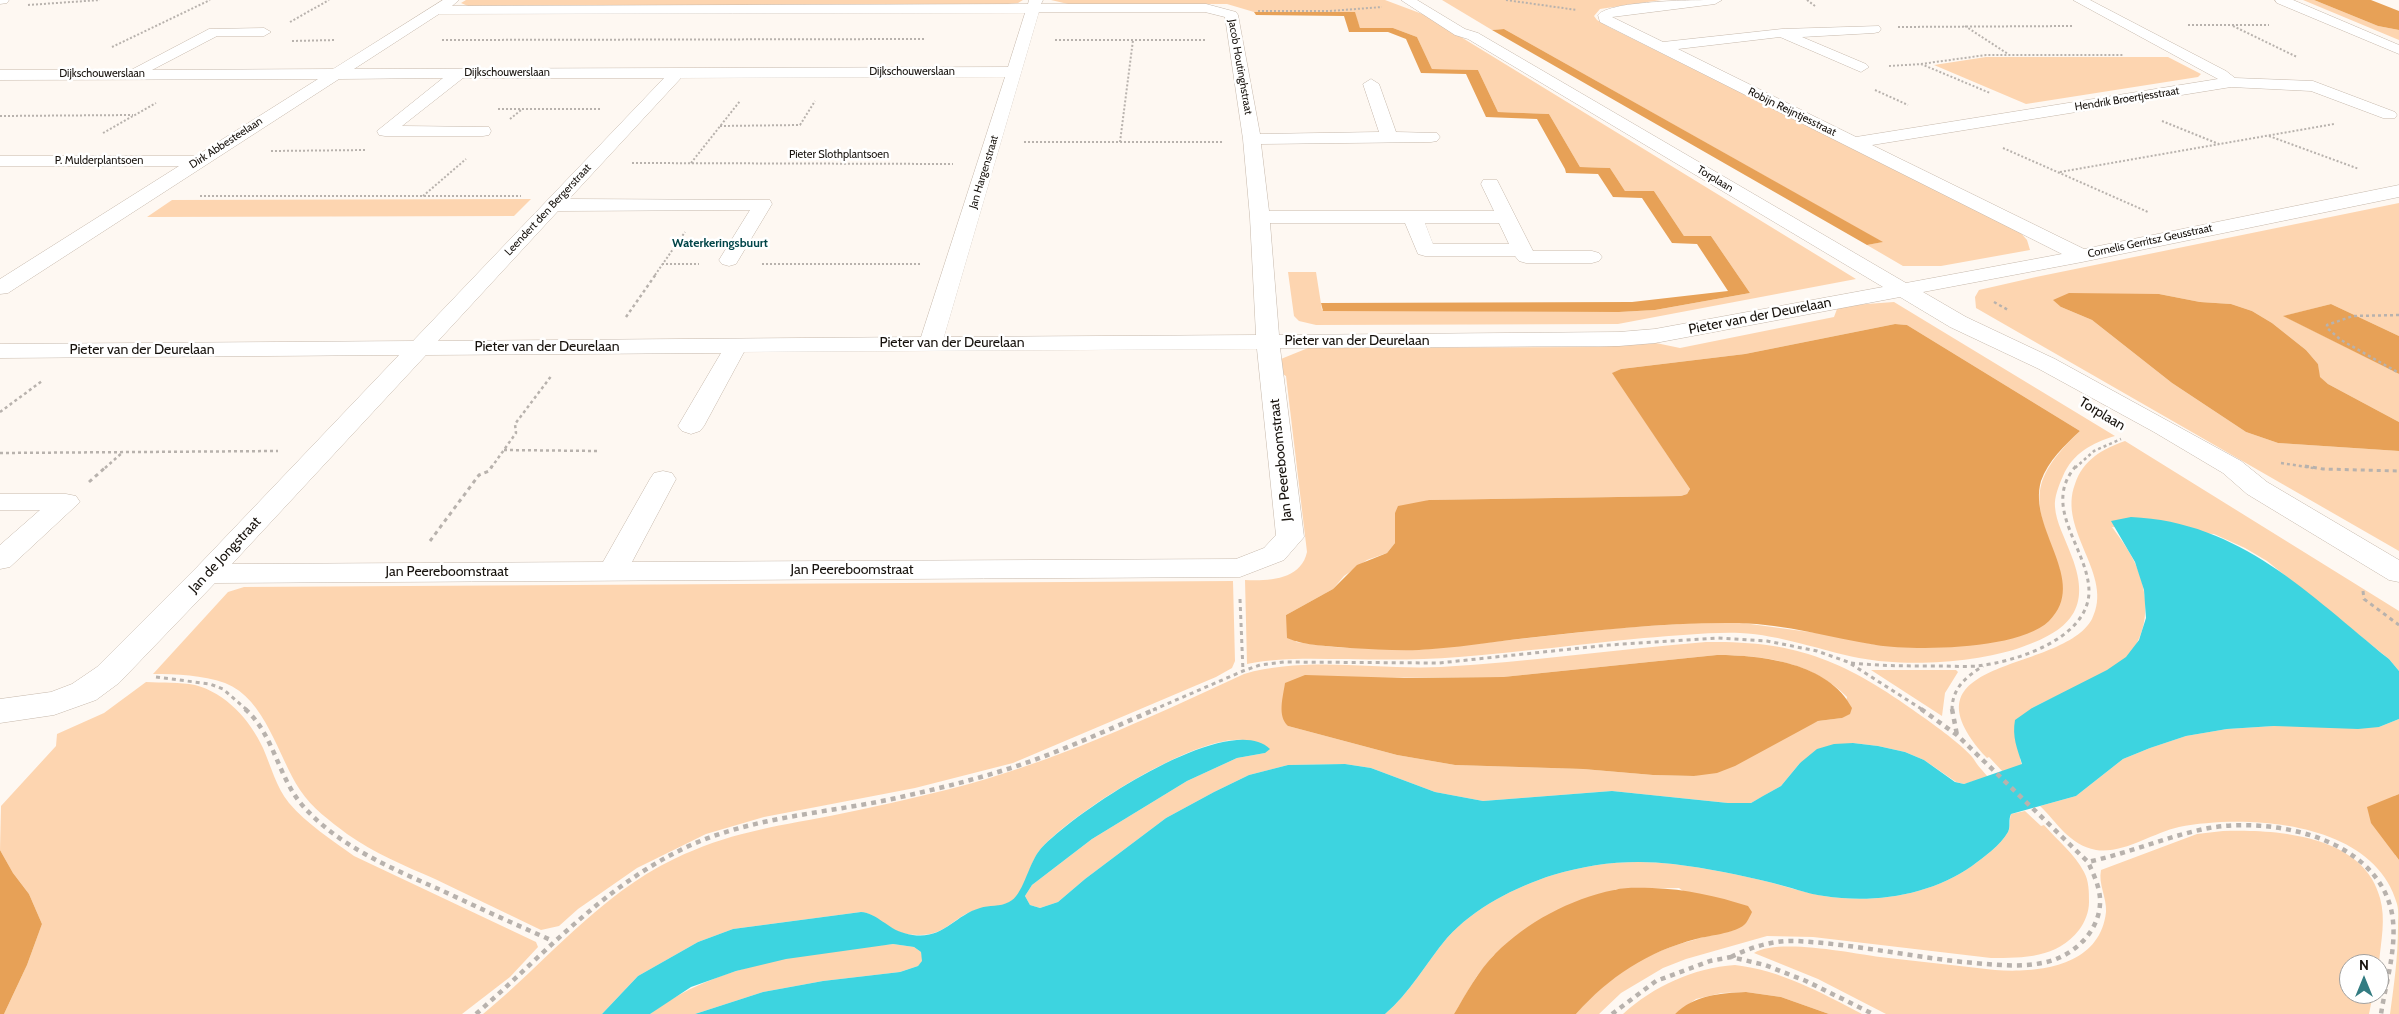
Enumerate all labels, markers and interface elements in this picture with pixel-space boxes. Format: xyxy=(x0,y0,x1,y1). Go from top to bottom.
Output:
street label: Jacob Houtinghstraat xyxy=(1225,18,1255,116)
street label: Dijkschouwerslaan xyxy=(869,65,955,79)
street label: Dijkschouwerslaan xyxy=(464,66,550,80)
street label: Dijkschouwerslaan xyxy=(59,67,145,81)
street label: Hendrik Broertjesstraat xyxy=(2074,84,2180,114)
street label: Robijn Reijntjesstraat xyxy=(1746,85,1838,139)
street label: Dirk Abbesteelaan xyxy=(187,114,265,172)
street label: Jan Hargenstraat xyxy=(967,134,1001,210)
street label: Pieter Slothplantsoen xyxy=(789,148,889,162)
street label: P. Mulderplantsoen xyxy=(55,154,143,168)
street label: Leendert den Bergerstraat xyxy=(502,161,594,259)
street label: Torplaan xyxy=(1694,163,1736,195)
street label: Cornelis Gerritsz Geusstraat xyxy=(2086,221,2214,261)
district label: Waterkeringsbuurt xyxy=(672,236,768,250)
street label: Pieter van der Deurelaan xyxy=(1687,294,1833,338)
street label: Pieter van der Deurelaan xyxy=(1284,333,1430,349)
street label: Pieter van der Deurelaan xyxy=(879,335,1025,351)
street label: Pieter van der Deurelaan xyxy=(474,339,620,355)
street label: Pieter van der Deurelaan xyxy=(69,342,215,358)
street label: Torplaan xyxy=(2076,394,2128,434)
street label: Jan Peereboomstraat xyxy=(1266,398,1296,522)
street label: Jan de Jongstraat xyxy=(185,513,265,597)
street label: Jan Peereboomstraat xyxy=(790,562,914,578)
street label: Jan Peereboomstraat xyxy=(385,564,509,580)
north arrow xyxy=(2339,954,2389,1004)
text: N xyxy=(2359,956,2369,974)

